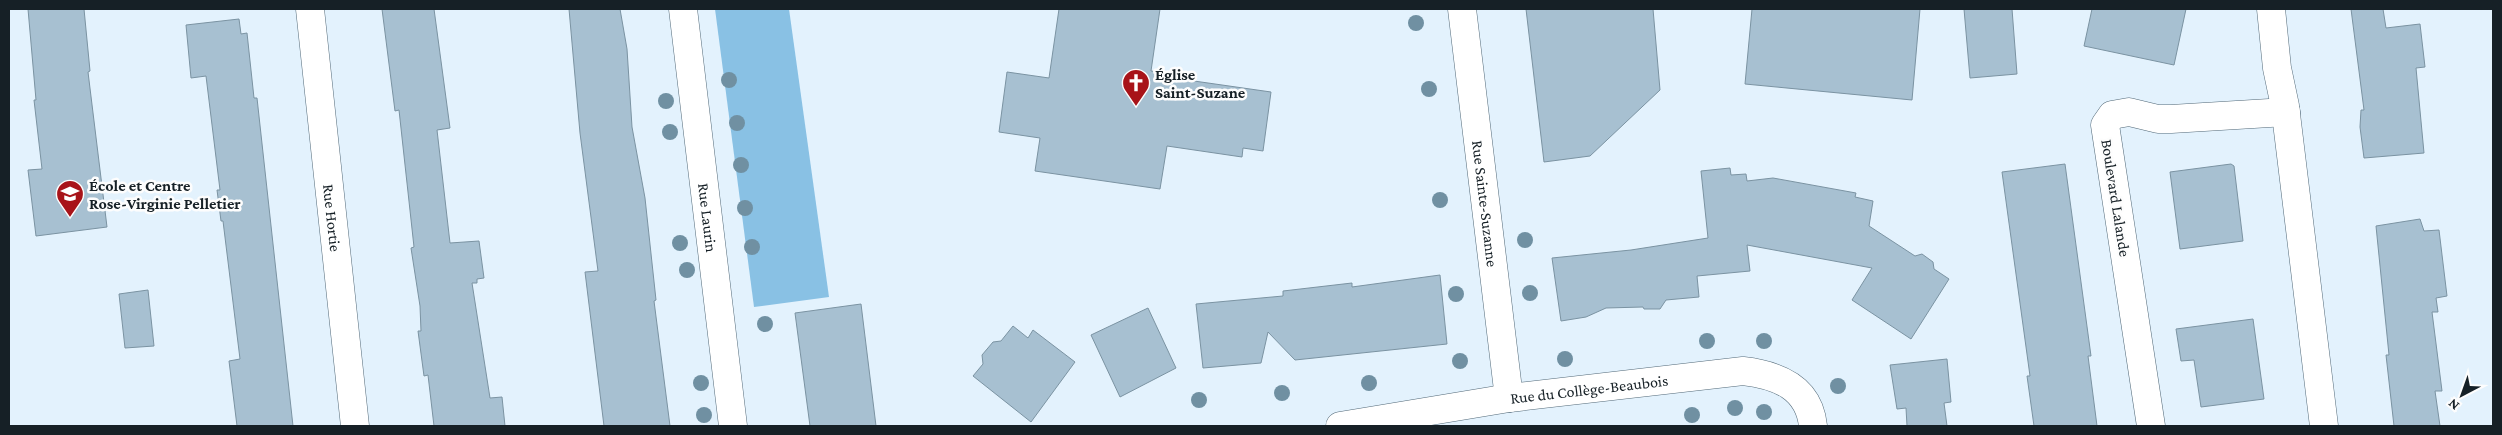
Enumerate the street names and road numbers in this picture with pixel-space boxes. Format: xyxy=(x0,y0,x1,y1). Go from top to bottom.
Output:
street label: Boulevard Lalande xyxy=(2098,138,2134,258)
street label: Rue Sainte-Suzanne xyxy=(1469,139,1502,268)
street label: Rue Laurin xyxy=(695,182,721,253)
street label: Rue Hortie xyxy=(320,183,345,252)
street label: Rue du Collège-Beaubois xyxy=(1509,371,1669,406)

